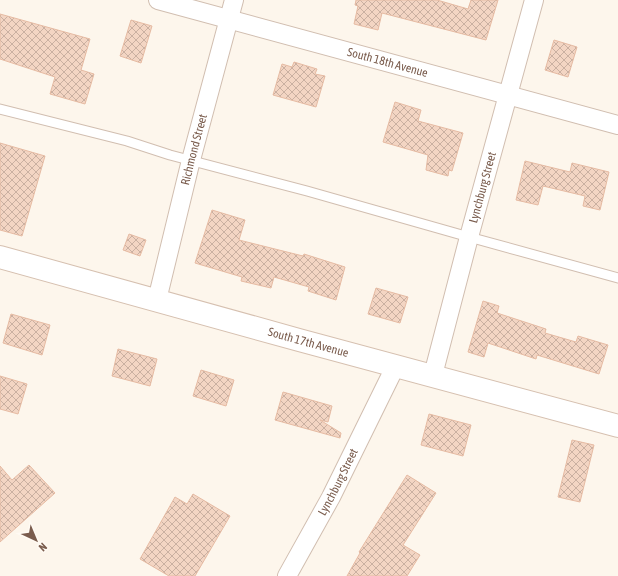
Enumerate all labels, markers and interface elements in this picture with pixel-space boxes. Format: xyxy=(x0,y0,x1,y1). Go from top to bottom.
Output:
street label: South 18th Avenue xyxy=(346,45,430,80)
street label: Richmond Street xyxy=(178,112,210,186)
street label: Lynchburg Street xyxy=(466,150,499,225)
street label: South 17th Avenue xyxy=(267,325,350,360)
street label: Lynchburg Street xyxy=(315,446,361,518)
north arrow xyxy=(16,520,56,560)
text: N xyxy=(36,541,49,554)

